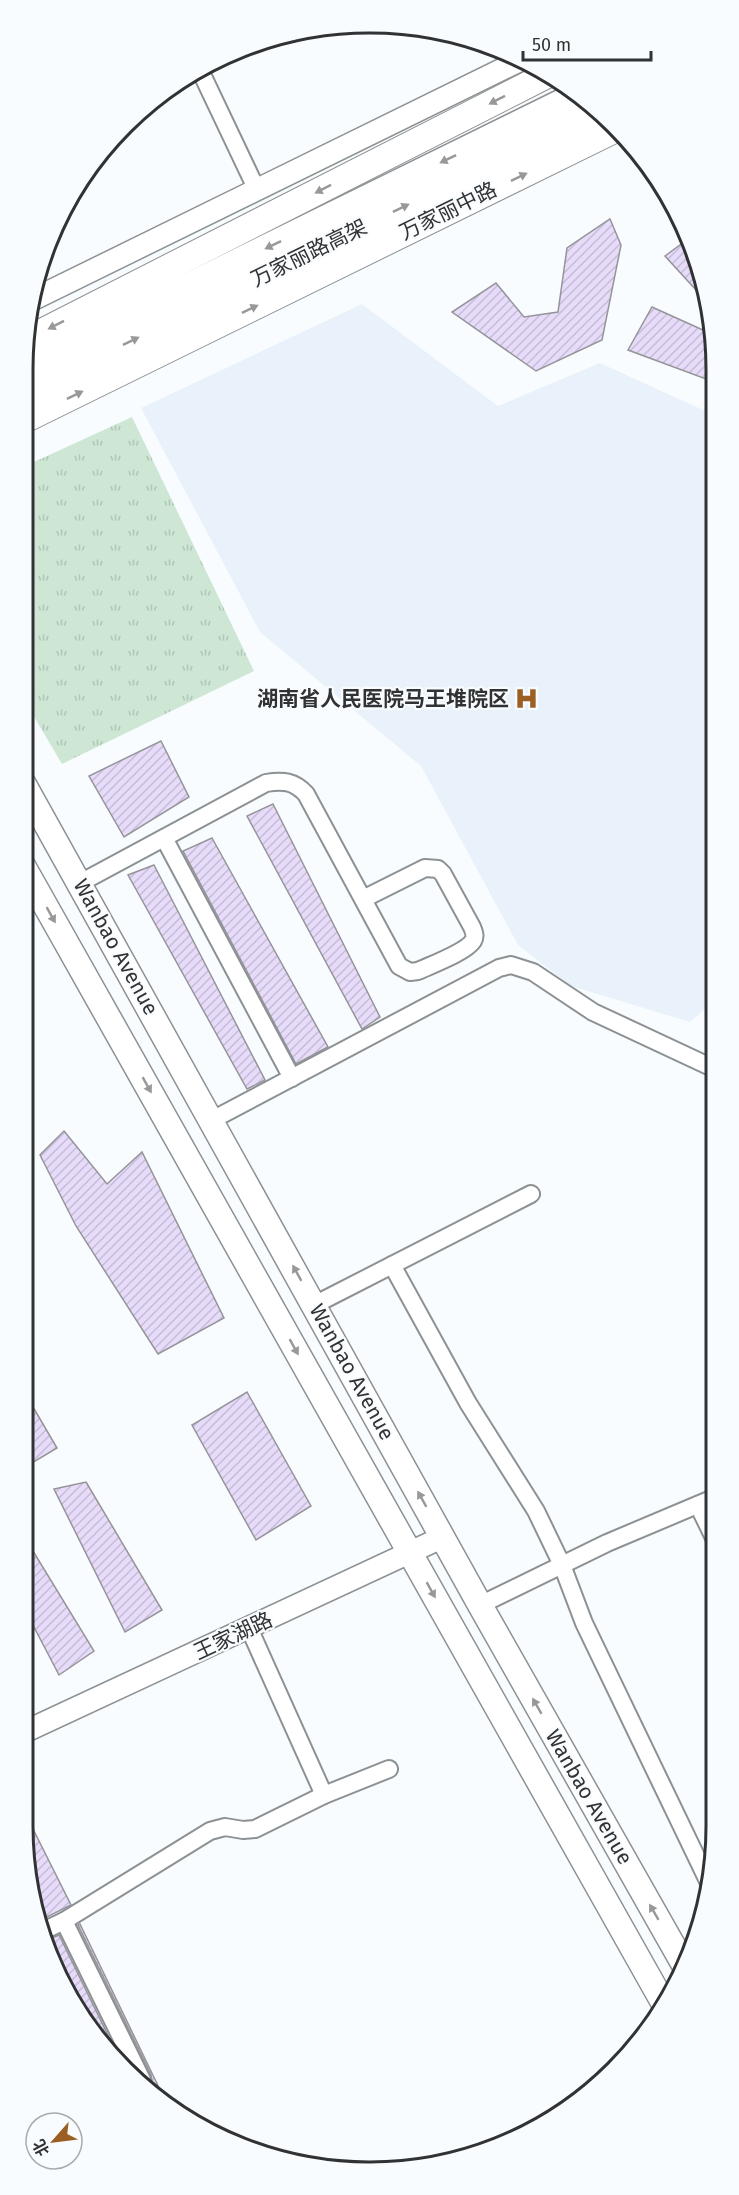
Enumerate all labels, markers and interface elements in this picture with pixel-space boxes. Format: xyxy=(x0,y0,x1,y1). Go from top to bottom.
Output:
scale bar xyxy=(523,24,650,62)
text: 50 m xyxy=(532,34,571,56)
one-way arrow xyxy=(488,95,505,105)
one-way arrow xyxy=(439,154,456,163)
one-way arrow xyxy=(511,172,528,181)
street label: 万家丽中路 xyxy=(395,176,501,246)
one-way arrow xyxy=(314,184,331,194)
one-way arrow xyxy=(392,204,409,213)
street label: 万家丽路高架 xyxy=(247,214,371,292)
one-way arrow xyxy=(264,240,281,249)
one-way arrow xyxy=(242,304,259,314)
one-way arrow xyxy=(47,321,64,330)
one-way arrow xyxy=(123,336,140,346)
one-way arrow xyxy=(67,390,84,400)
place label: 湖南省人民医院马王堆院区 xyxy=(257,686,509,712)
hospital icon: 湖南省人民医院马王堆院区 xyxy=(514,686,540,712)
street label: Wanbao Avenue xyxy=(68,874,164,1020)
one-way arrow xyxy=(46,907,56,924)
one-way arrow xyxy=(142,1077,152,1094)
one-way arrow xyxy=(292,1265,302,1282)
street label: Wanbao Avenue xyxy=(304,1299,400,1445)
one-way arrow xyxy=(289,1339,299,1356)
one-way arrow xyxy=(417,1490,427,1507)
one-way arrow xyxy=(425,1582,436,1598)
street label: 王家湖路 xyxy=(189,1606,277,1666)
one-way arrow xyxy=(532,1697,542,1714)
street label: Wanbao Avenue xyxy=(540,1725,638,1869)
one-way arrow xyxy=(649,1903,659,1920)
north arrow xyxy=(24,2111,84,2171)
text: 北 xyxy=(29,2136,53,2159)

